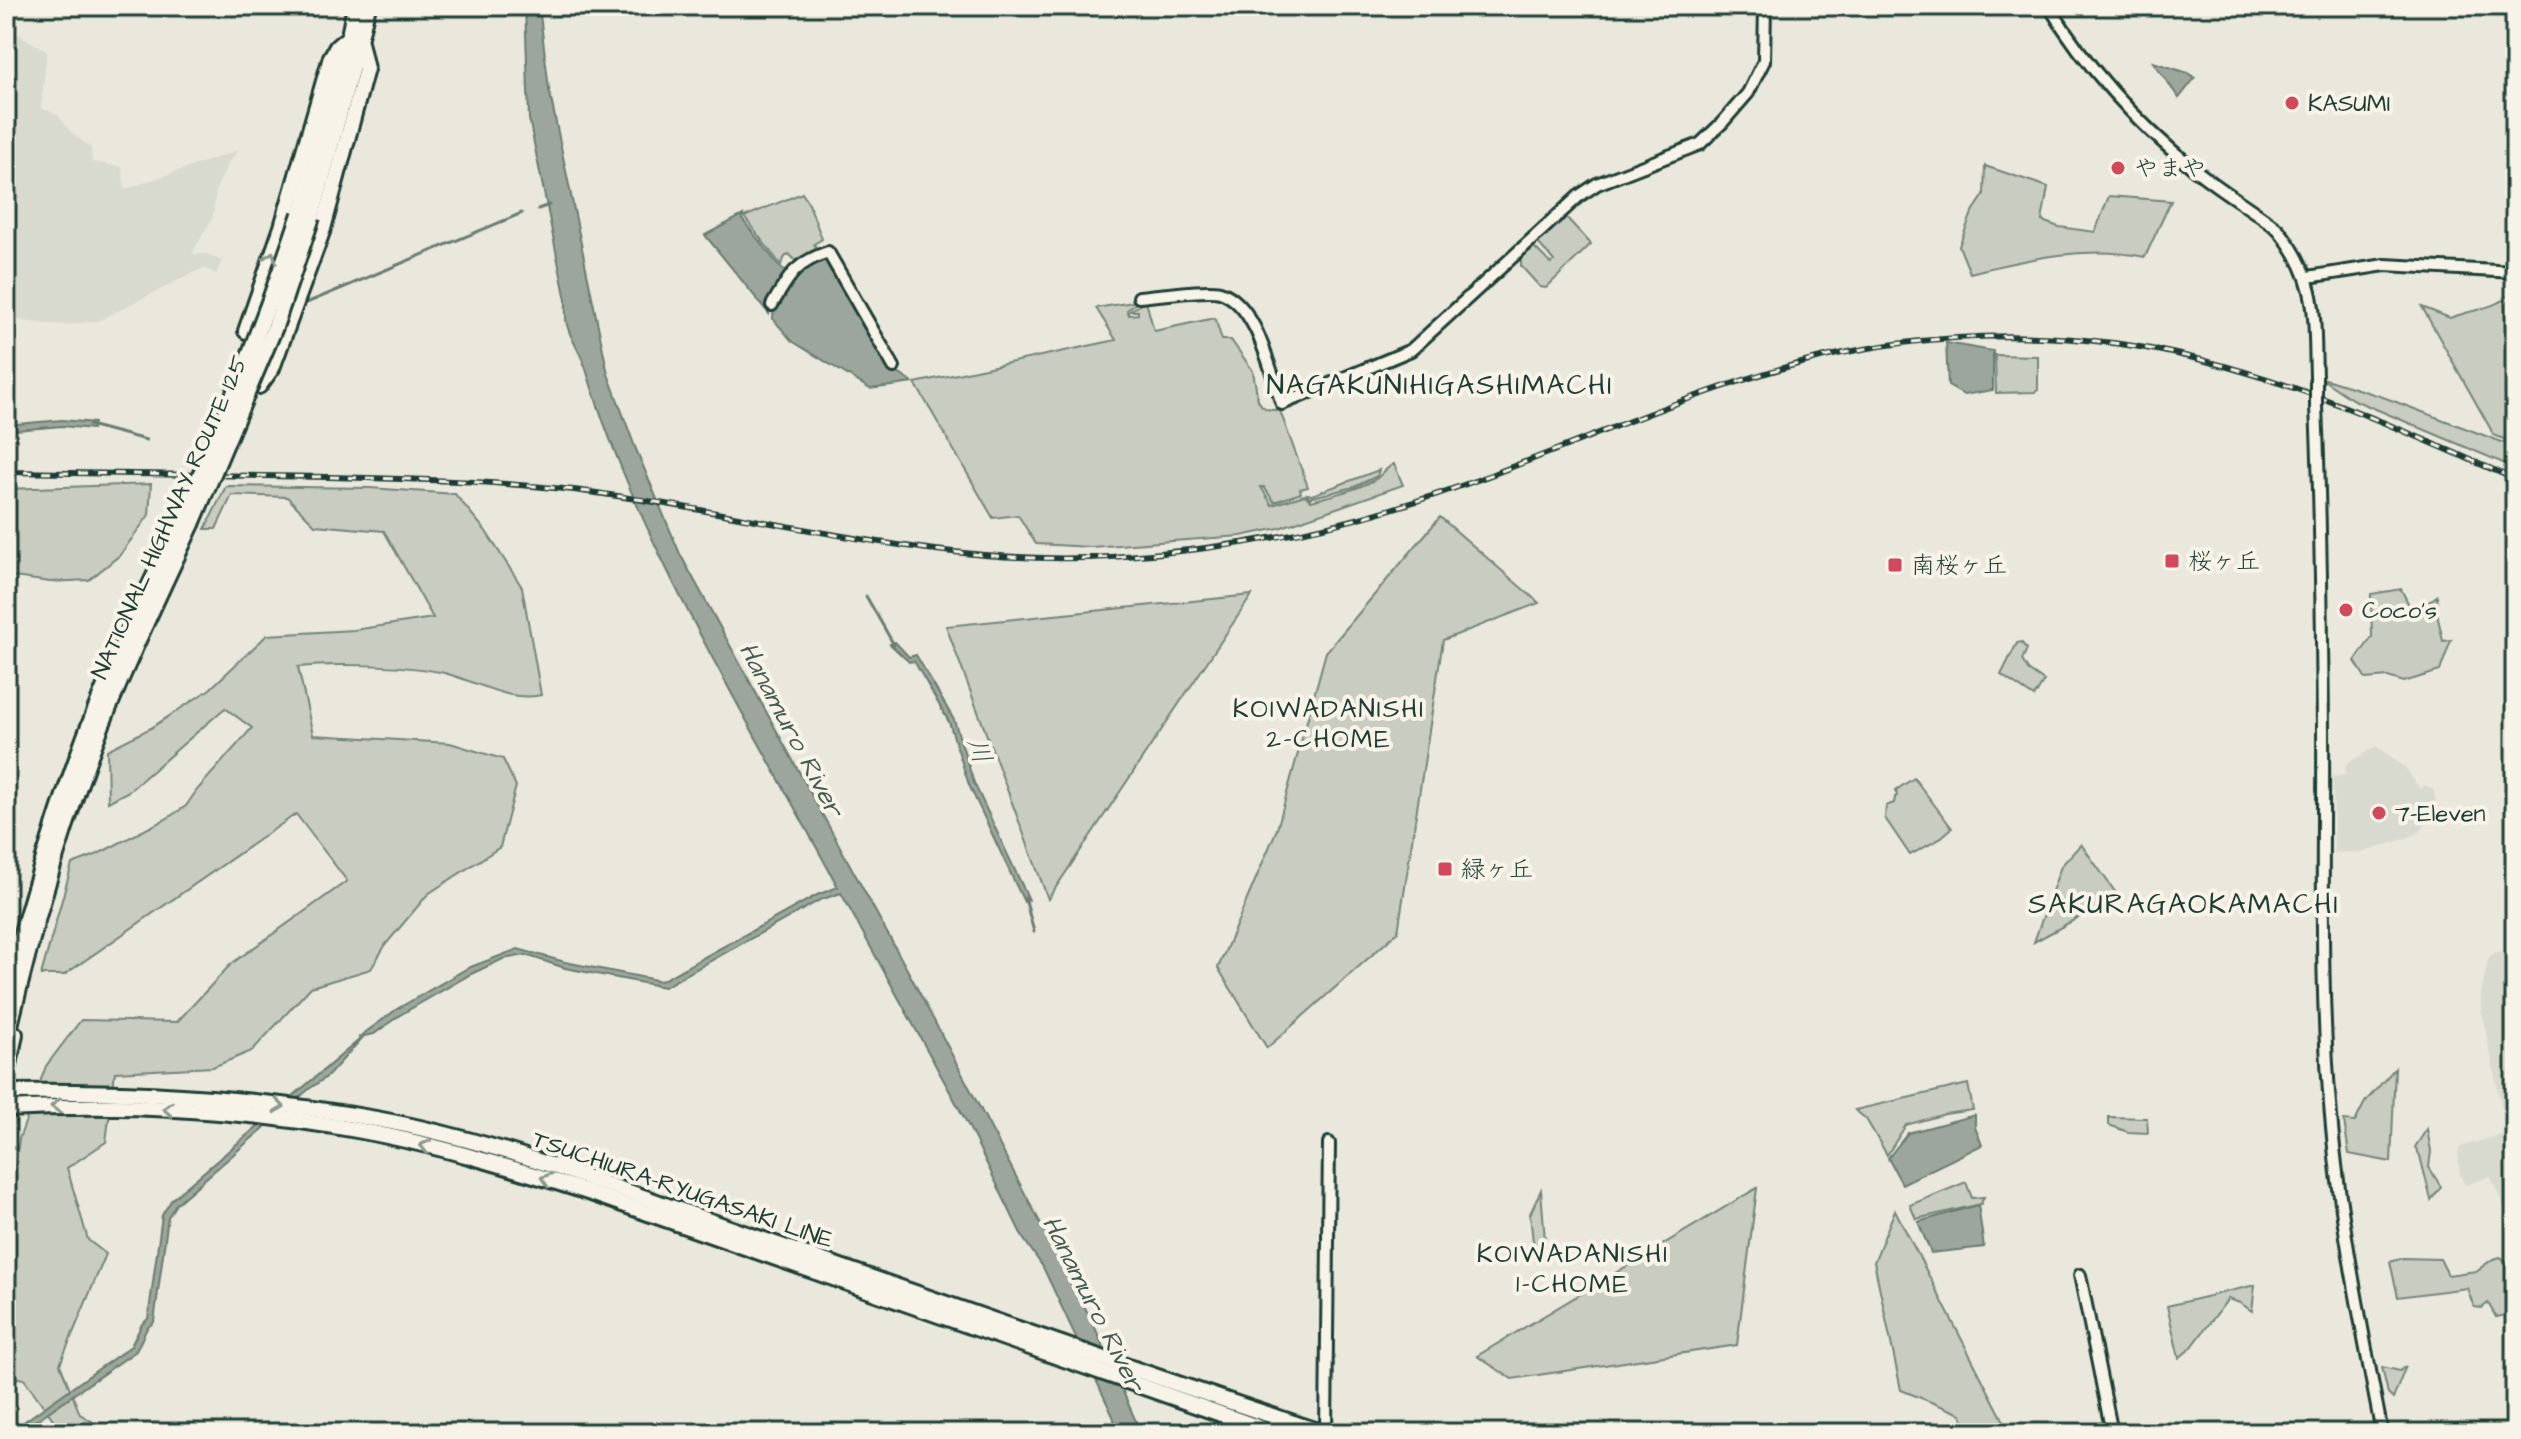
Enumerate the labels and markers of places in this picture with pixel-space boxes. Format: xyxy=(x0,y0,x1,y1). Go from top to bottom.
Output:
place label: KASUMI xyxy=(2308,87,2390,121)
marker: KASUMI xyxy=(2283,94,2301,112)
place label: やまや xyxy=(2134,152,2206,186)
marker: やまや xyxy=(2109,159,2127,177)
place label: 桜ヶ丘 xyxy=(2188,545,2260,579)
place label: 南桜ヶ丘 xyxy=(1911,549,2007,583)
marker: 桜ヶ丘 xyxy=(2163,552,2181,570)
marker: 南桜ヶ丘 xyxy=(1886,556,1904,574)
place label: Coco's xyxy=(2362,594,2437,628)
marker: Coco's xyxy=(2337,601,2355,619)
place label: 7-Eleven xyxy=(2395,797,2486,831)
marker: 7-Eleven xyxy=(2370,804,2388,822)
place label: 緑ヶ丘 xyxy=(1461,853,1533,887)
marker: 緑ヶ丘 xyxy=(1436,860,1454,878)

